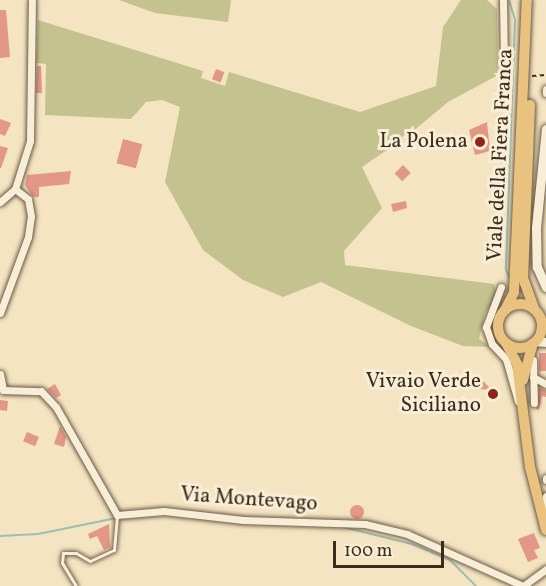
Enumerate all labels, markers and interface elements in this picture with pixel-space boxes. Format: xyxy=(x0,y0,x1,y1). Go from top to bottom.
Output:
street label: Viale della Fiera Franca xyxy=(483,48,519,262)
place label: La Polena xyxy=(380,129,468,155)
marker: La Polena xyxy=(473,135,487,149)
place label: Vivaio Verde Siciliano xyxy=(365,369,481,419)
marker: Vivaio Verde Siciliano xyxy=(486,387,500,401)
street label: Via Montevago xyxy=(180,483,318,517)
scale bar xyxy=(336,529,447,567)
text: 100 m xyxy=(344,539,393,564)

